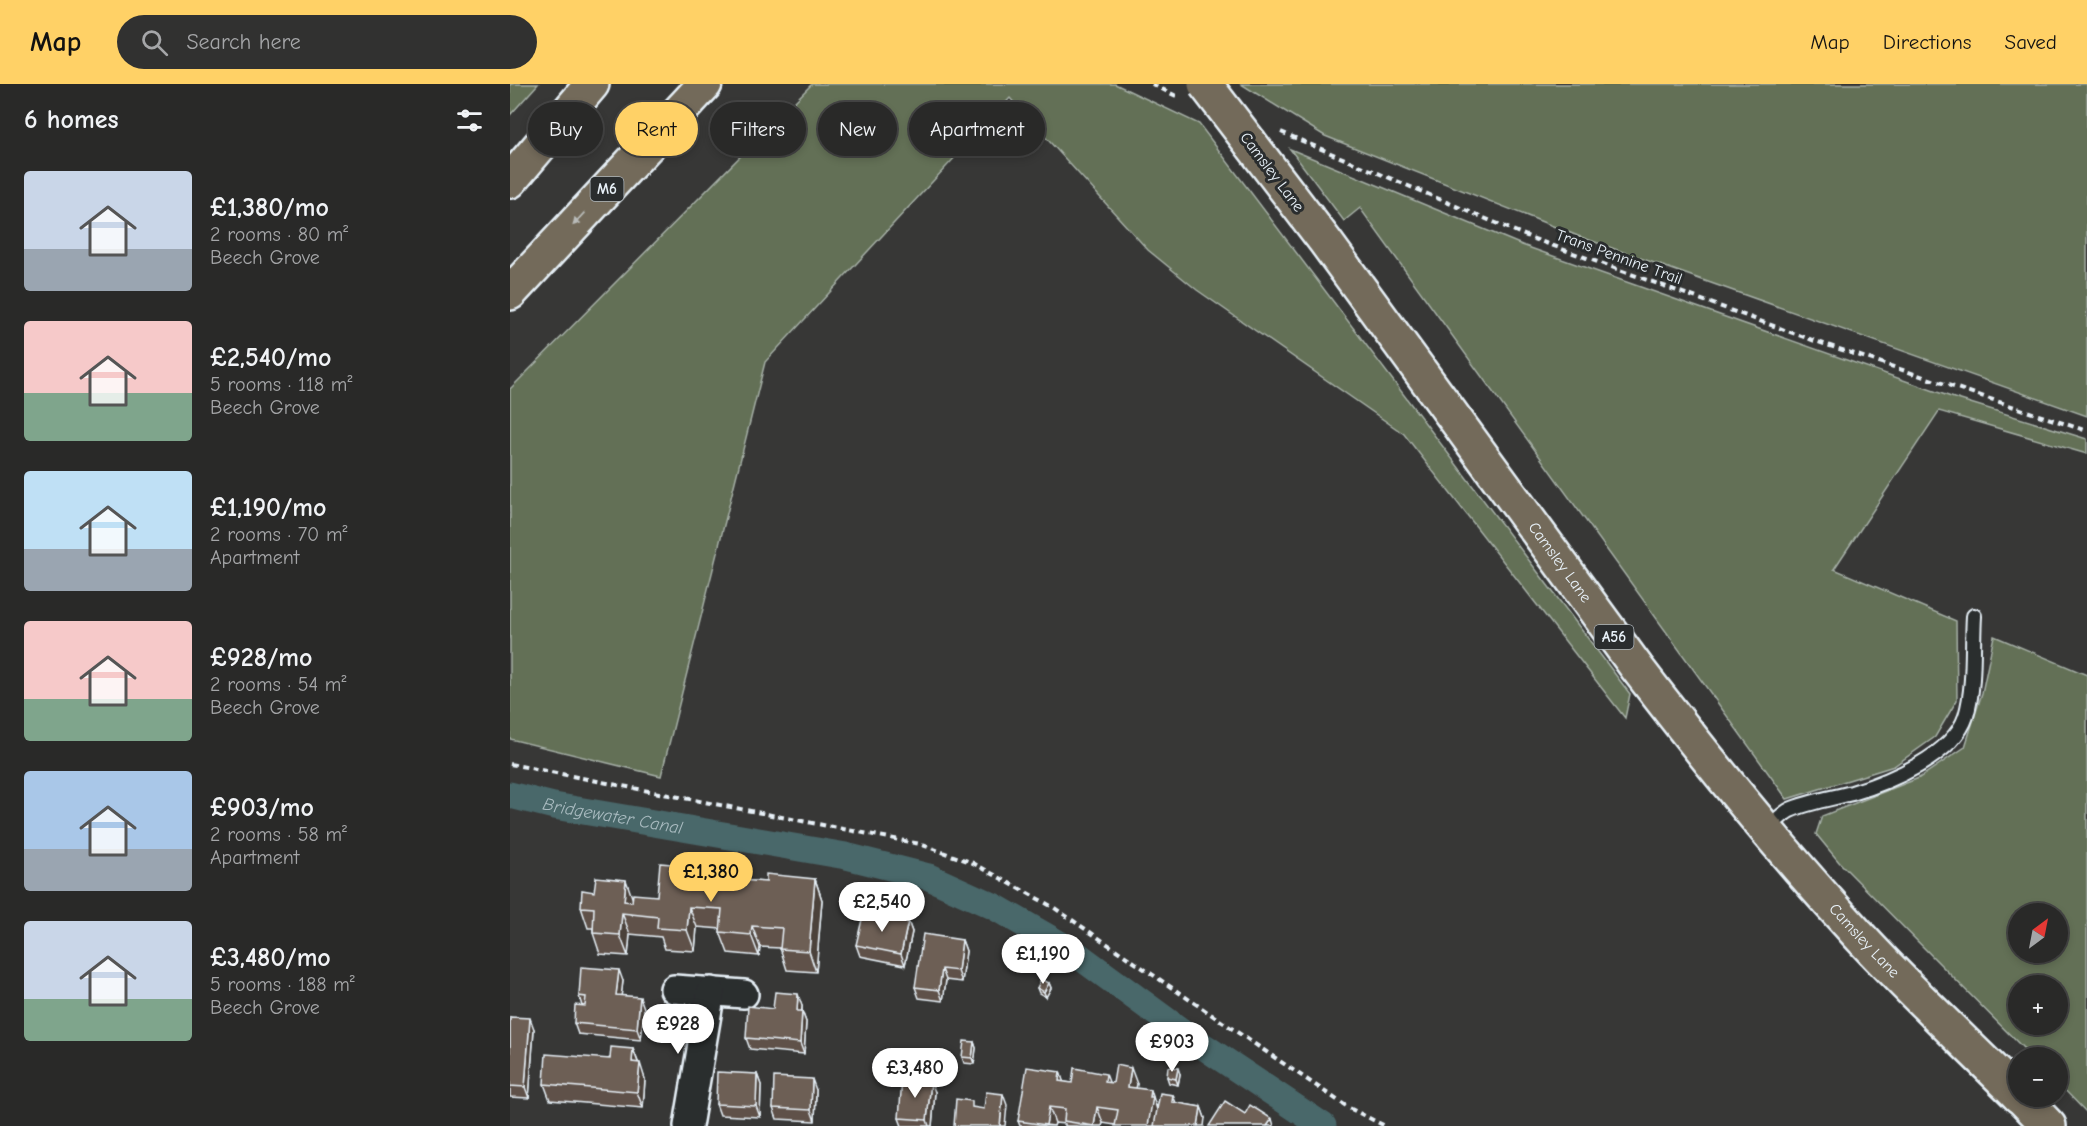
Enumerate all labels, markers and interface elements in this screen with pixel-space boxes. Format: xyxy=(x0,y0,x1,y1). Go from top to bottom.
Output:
search box xyxy=(117,15,537,69)
text: Map xyxy=(30,26,81,58)
icon: search xyxy=(138,26,171,59)
text: Search here xyxy=(186,29,301,55)
text: Map xyxy=(1810,30,1850,54)
text: Directions xyxy=(1883,30,1972,54)
text: Saved xyxy=(2005,30,2057,54)
chip: Buy xyxy=(528,102,603,156)
chip: Rent xyxy=(615,102,698,156)
chip: Filters xyxy=(710,102,806,156)
chip: New xyxy=(818,102,897,156)
chip: Apartment xyxy=(909,102,1045,156)
icon: filters xyxy=(453,104,486,137)
text: 6 homes xyxy=(24,105,119,135)
street label: Camsley Lane xyxy=(1236,129,1308,215)
road number: M6 xyxy=(590,177,624,201)
text: £1,380/mo xyxy=(210,193,329,223)
icon: home xyxy=(72,195,144,267)
one-way arrow xyxy=(573,211,586,226)
text: 2 rooms · 80 m² xyxy=(210,223,348,246)
street label: Trans Pennine Trail xyxy=(1553,226,1685,288)
text: Beech Grove xyxy=(210,246,320,269)
text: £2,540/mo xyxy=(210,343,331,373)
icon: home xyxy=(72,345,144,417)
text: 5 rooms · 118 m² xyxy=(210,373,352,396)
text: Beech Grove xyxy=(210,396,320,419)
text: £1,190/mo xyxy=(210,493,327,523)
icon: home xyxy=(72,495,144,567)
street label: Camsley Lane xyxy=(1525,519,1595,606)
text: 2 rooms · 70 m² xyxy=(210,523,347,546)
text: Apartment xyxy=(210,546,300,569)
road number: A56 xyxy=(1594,625,1634,649)
text: £928/mo xyxy=(210,643,313,673)
icon: home xyxy=(72,645,144,717)
text: 2 rooms · 54 m² xyxy=(210,673,346,696)
text: Beech Grove xyxy=(210,696,320,719)
text: £903/mo xyxy=(210,793,314,823)
water label: Bridgewater Canal xyxy=(541,793,685,839)
icon: home xyxy=(72,795,144,867)
text: 2 rooms · 58 m² xyxy=(210,823,347,846)
text: Apartment xyxy=(210,846,300,869)
pin: £1,380 xyxy=(662,852,760,903)
text: £1,380 xyxy=(683,860,739,883)
pin: £2,540 xyxy=(833,882,931,933)
text: £2,540 xyxy=(853,890,911,913)
street label: Camsley Lane xyxy=(1825,900,1903,982)
north arrow xyxy=(2008,903,2068,963)
map controls xyxy=(2008,903,2068,1107)
pin: £1,190 xyxy=(994,934,1092,985)
text: £1,190 xyxy=(1016,942,1070,965)
text: £3,480/mo xyxy=(210,943,331,973)
icon: home xyxy=(72,945,144,1017)
text: 5 rooms · 188 m² xyxy=(210,973,355,996)
button: + xyxy=(2008,975,2068,1035)
text: Beech Grove xyxy=(210,996,320,1019)
pin: £928 xyxy=(642,1004,714,1055)
text: £928 xyxy=(656,1012,700,1035)
pin: £903 xyxy=(1136,1022,1208,1073)
text: £903 xyxy=(1150,1030,1194,1053)
button: − xyxy=(2008,1047,2068,1107)
pin: £3,480 xyxy=(866,1048,964,1099)
text: £3,480 xyxy=(886,1056,944,1079)

